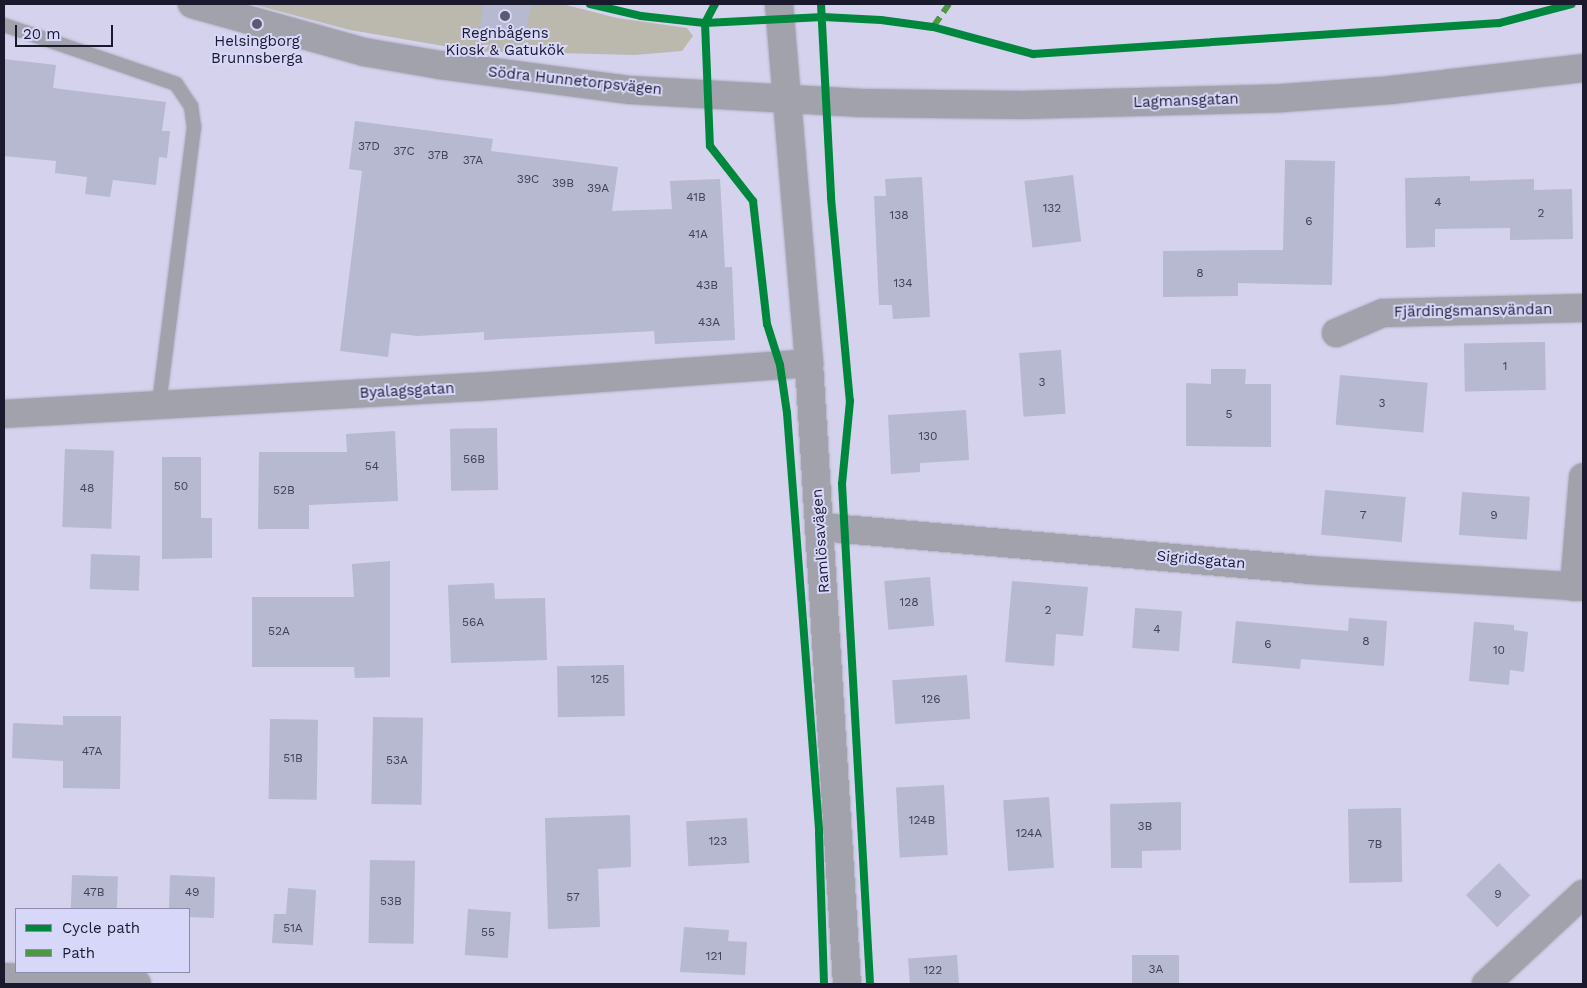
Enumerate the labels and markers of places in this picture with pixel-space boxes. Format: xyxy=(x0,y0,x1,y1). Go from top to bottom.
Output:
marker: Regnbågens Kiosk & Gatukök xyxy=(499,10,511,22)
marker: Helsingborg Brunnsberga xyxy=(251,18,263,30)
place label: Regnbågens Kiosk & Gatukök xyxy=(445,24,565,59)
place label: Helsingborg Brunnsberga xyxy=(211,32,303,67)

